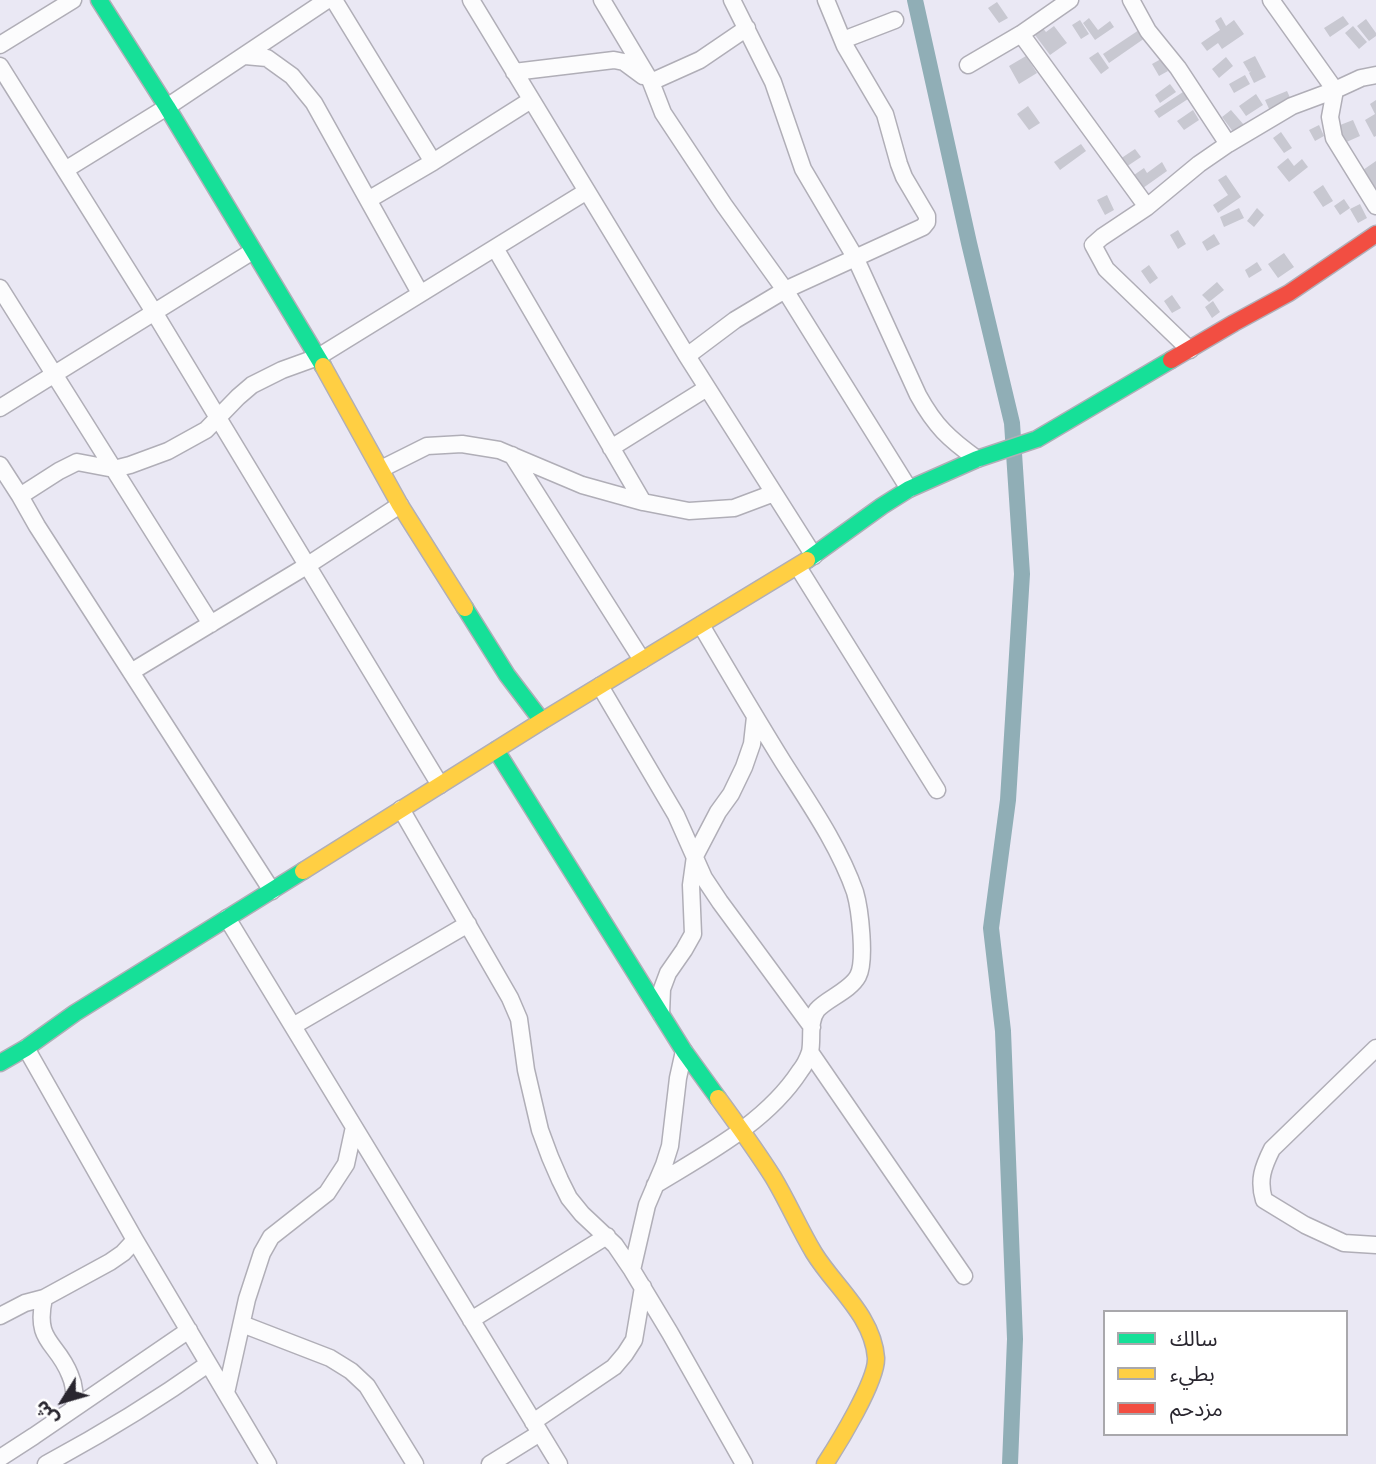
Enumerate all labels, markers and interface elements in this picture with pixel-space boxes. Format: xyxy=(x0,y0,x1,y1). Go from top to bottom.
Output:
legend xyxy=(1103,1310,1348,1436)
text: سالك xyxy=(1170,1325,1217,1350)
text: بطيء xyxy=(1170,1360,1215,1385)
north arrow xyxy=(28,1366,98,1436)
text: مزدحم xyxy=(1170,1395,1223,1420)
text: ش xyxy=(29,1397,63,1431)

